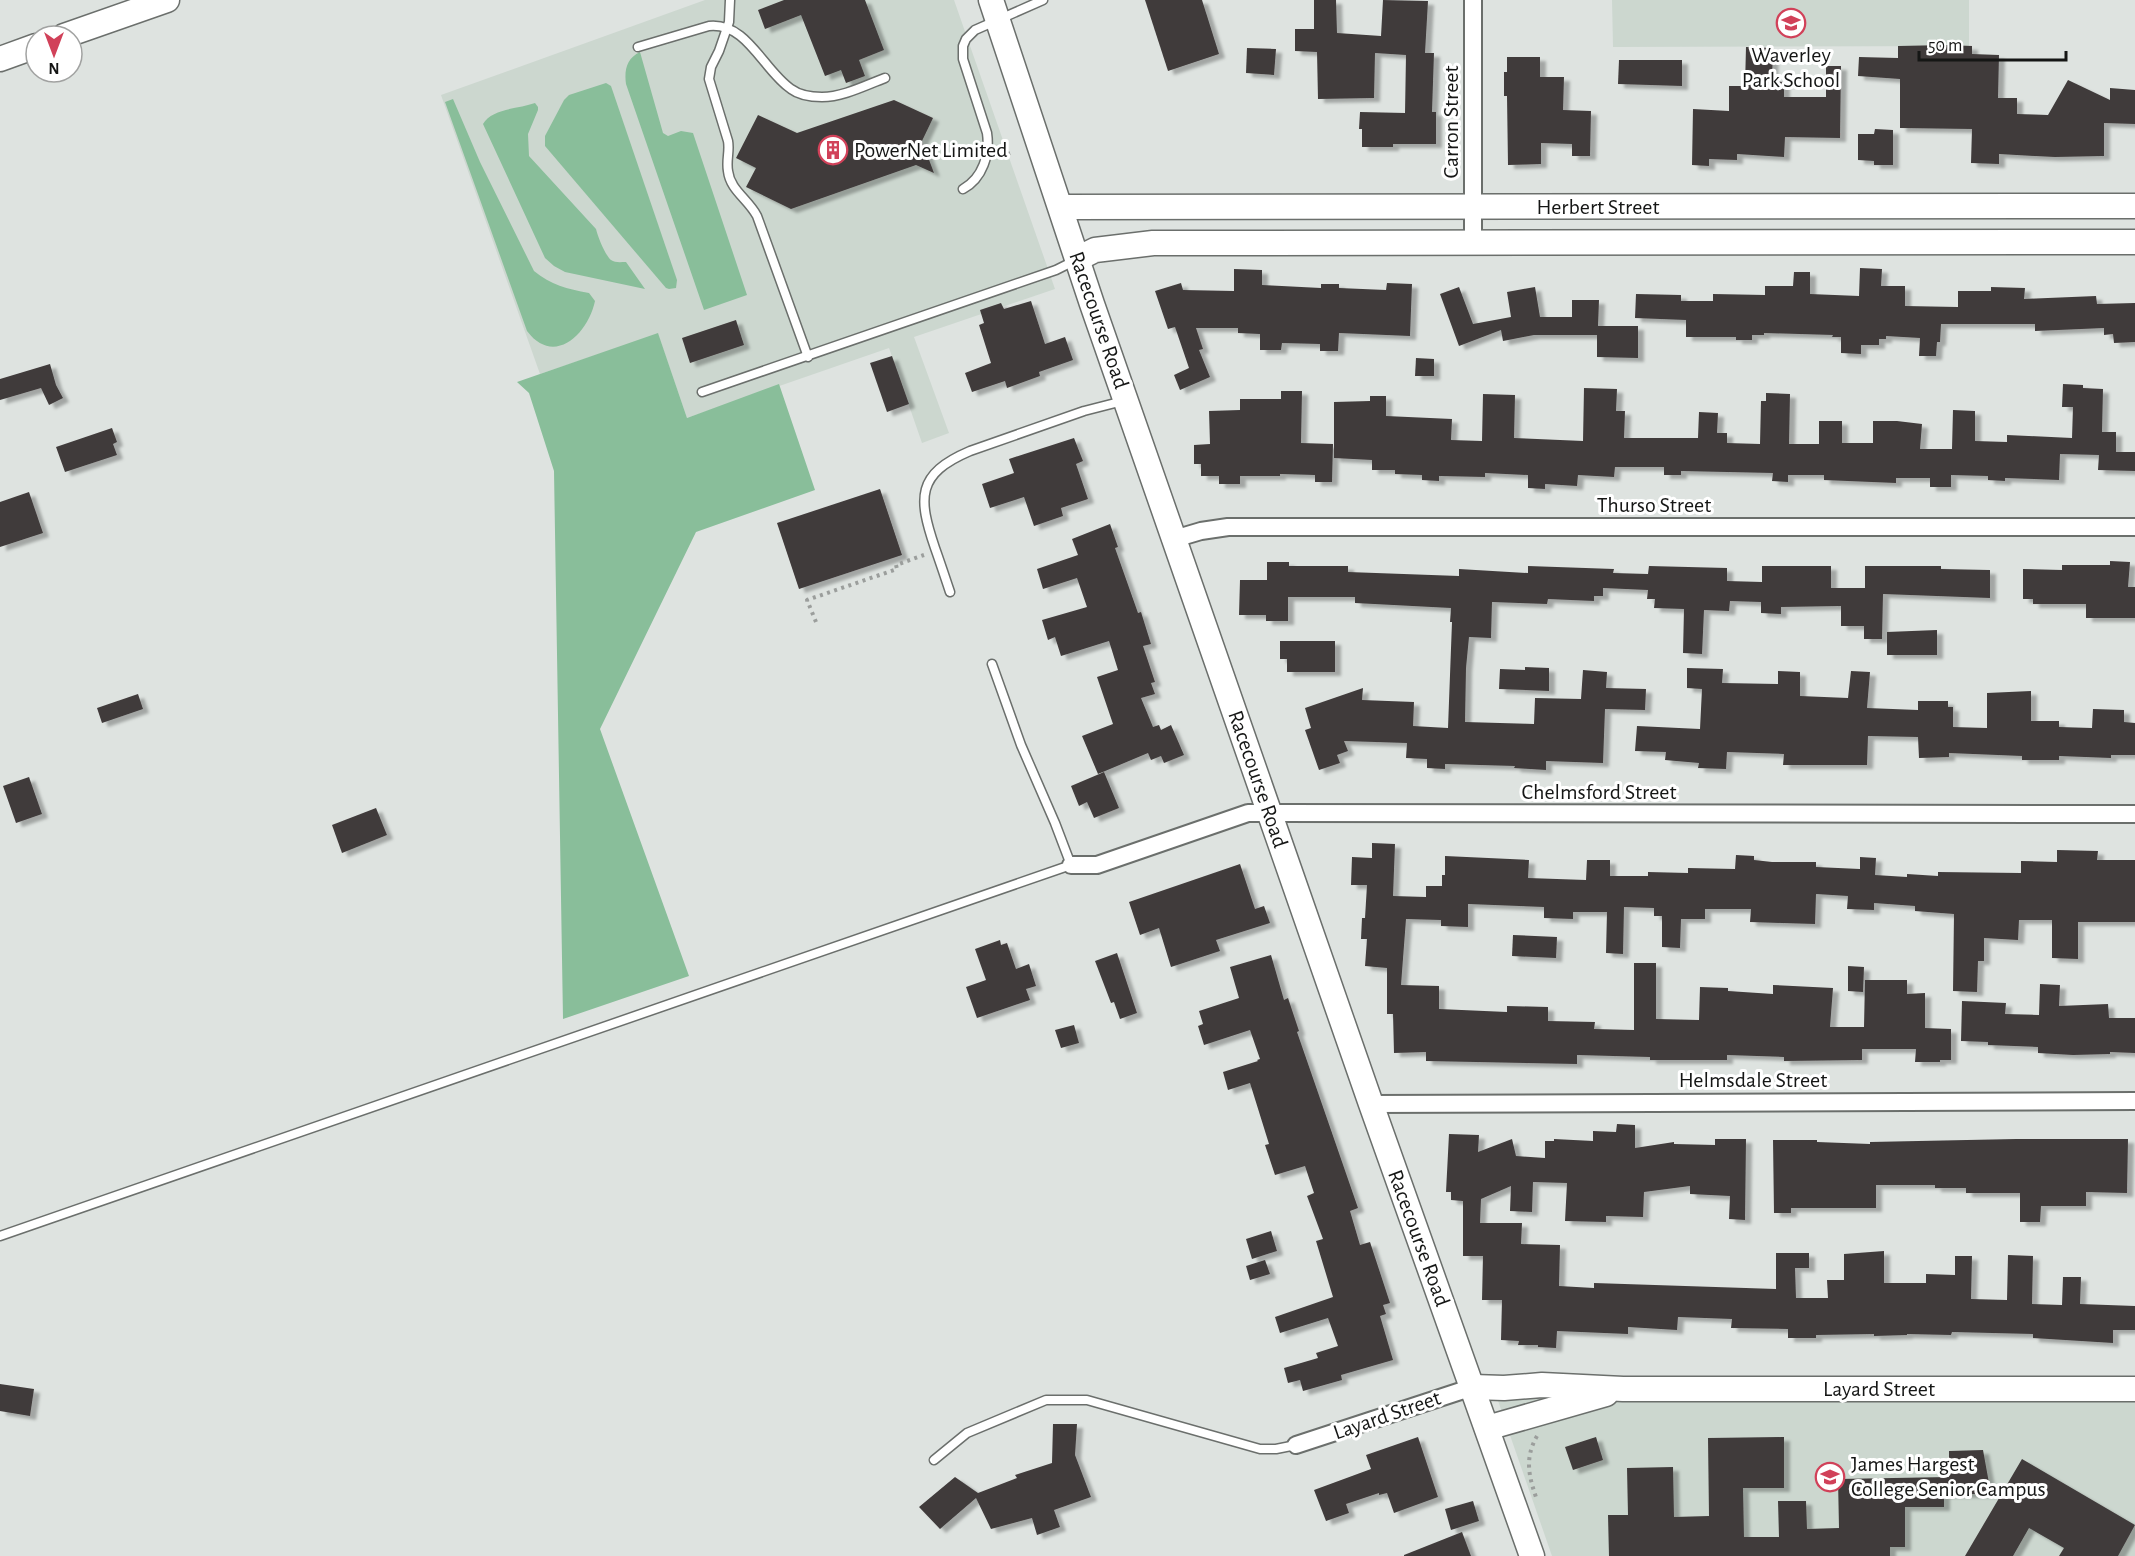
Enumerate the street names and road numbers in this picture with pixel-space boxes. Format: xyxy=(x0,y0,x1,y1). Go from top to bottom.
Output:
street label: Carron Street xyxy=(1440,66,1462,178)
street label: Herbert Street xyxy=(1537,196,1659,218)
street label: Racecourse Road xyxy=(1065,249,1133,391)
street label: Thurso Street xyxy=(1597,494,1711,516)
street label: Racecourse Road xyxy=(1224,708,1292,850)
street label: Chelmsford Street xyxy=(1522,781,1676,803)
street label: Helmsdale Street xyxy=(1679,1069,1827,1091)
street label: Racecourse Road xyxy=(1384,1167,1454,1309)
street label: Layard Street xyxy=(1823,1378,1935,1400)
street label: Layard Street xyxy=(1331,1386,1443,1444)

